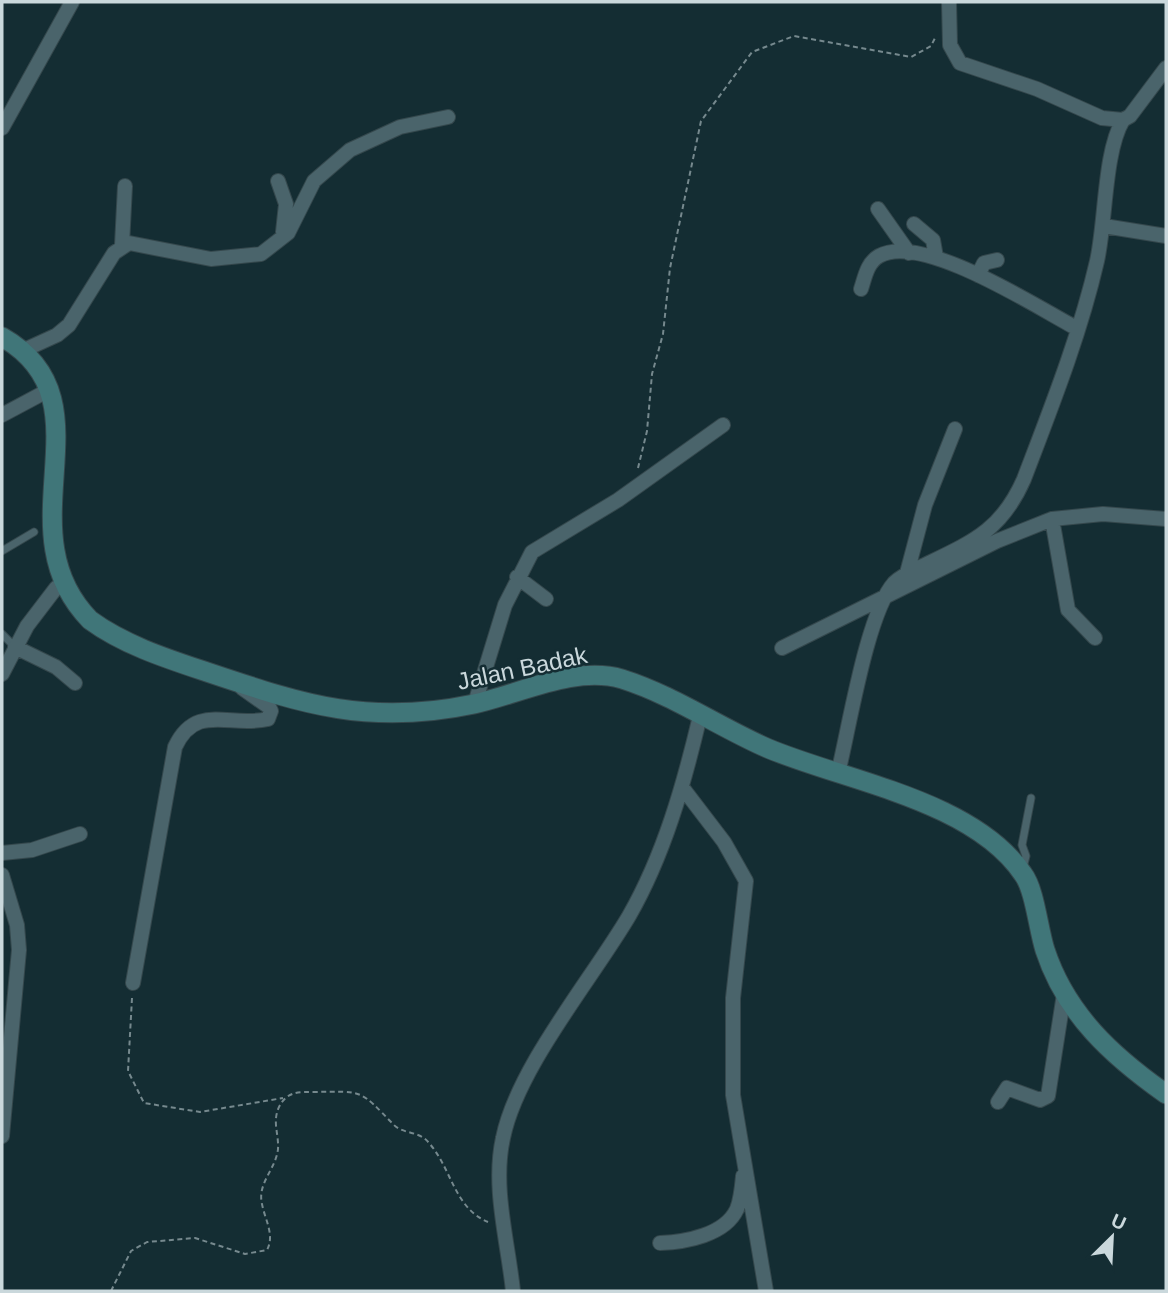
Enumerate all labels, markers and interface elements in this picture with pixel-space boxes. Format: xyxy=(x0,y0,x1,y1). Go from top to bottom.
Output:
street label: Jalan Badak xyxy=(455,641,590,695)
north arrow xyxy=(1077,1202,1147,1272)
text: U xyxy=(1108,1210,1129,1234)

